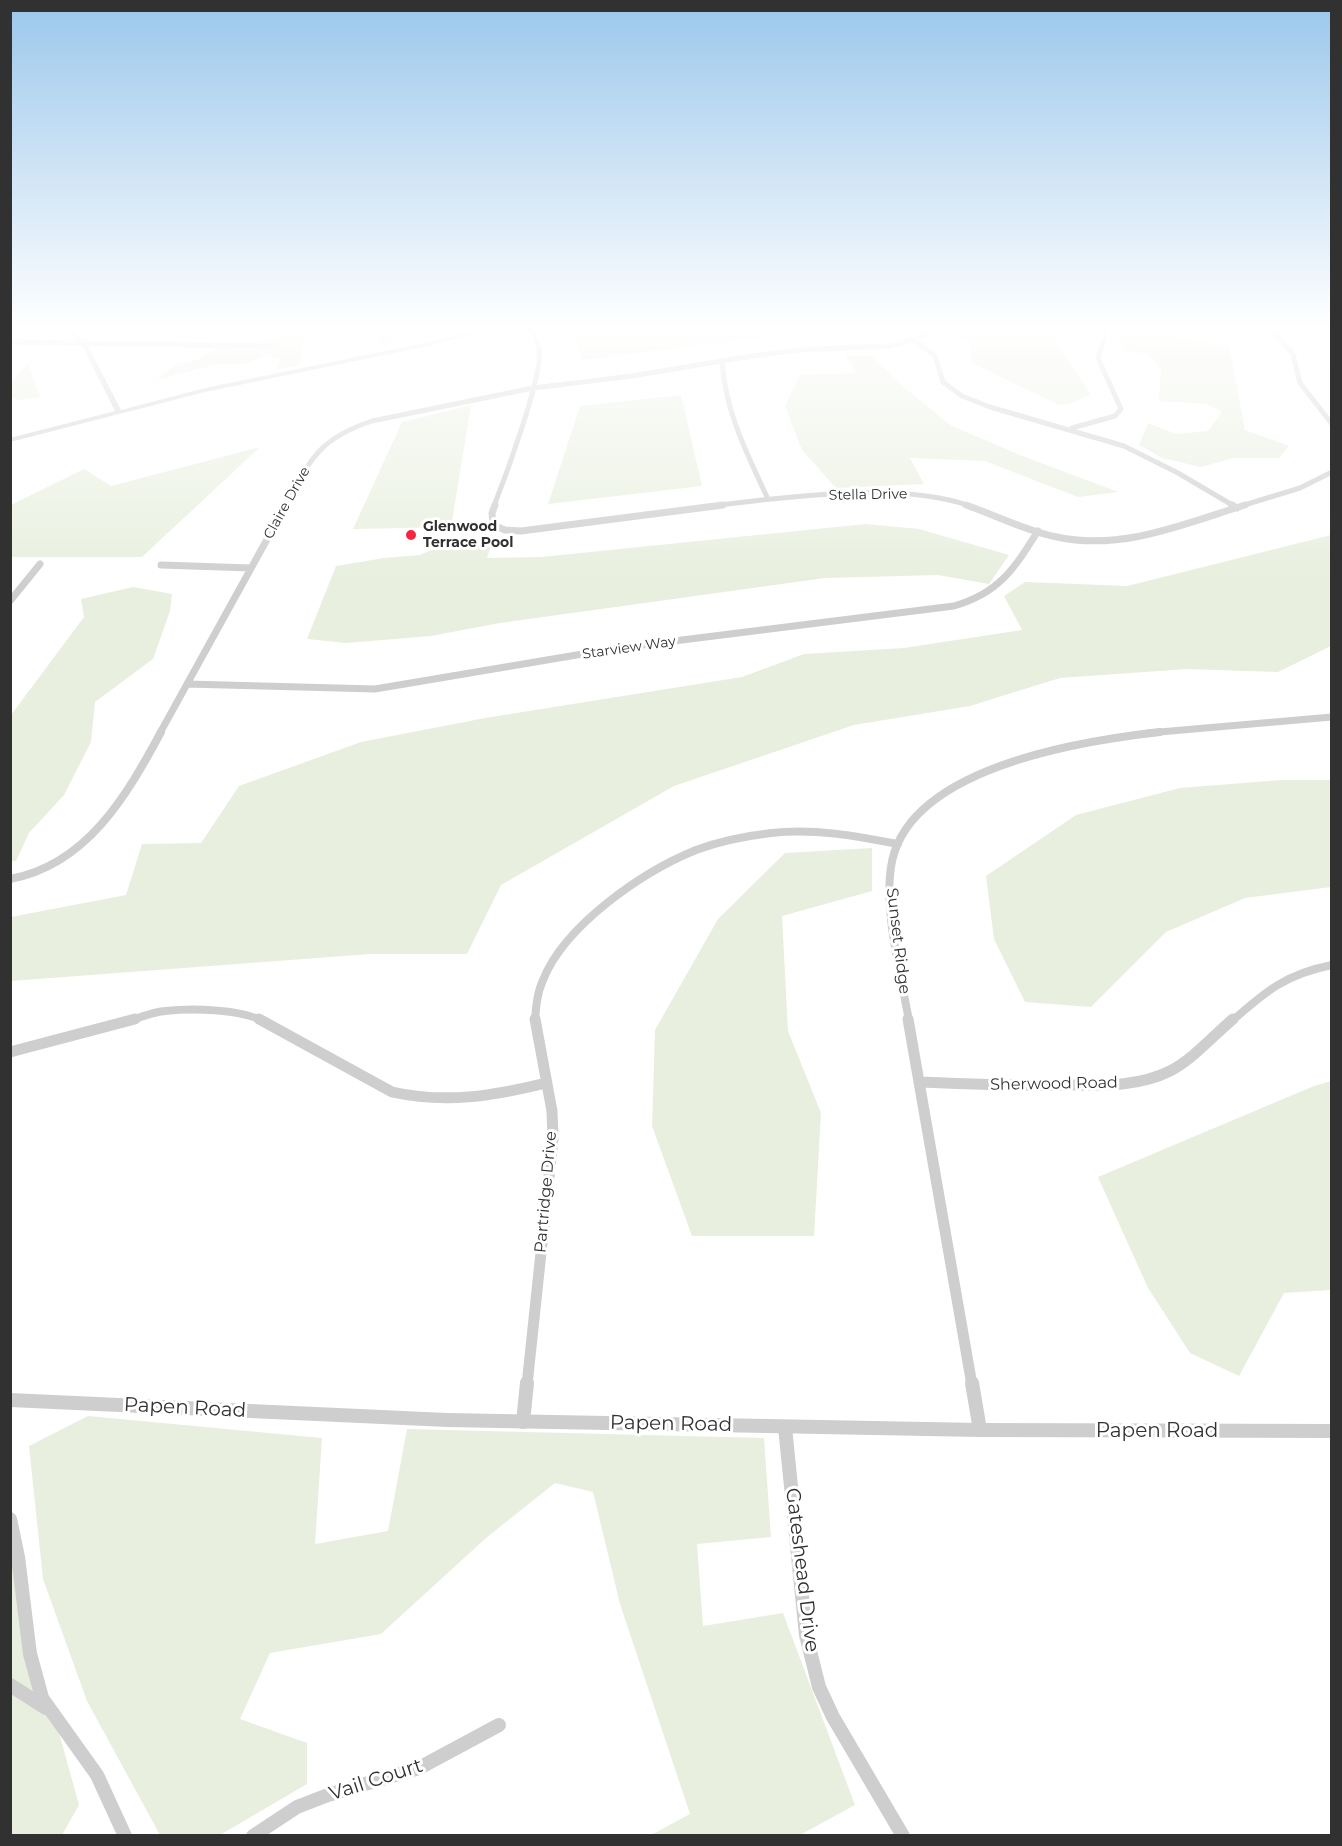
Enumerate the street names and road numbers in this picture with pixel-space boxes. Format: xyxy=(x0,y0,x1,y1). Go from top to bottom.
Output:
street label: Claire Drive xyxy=(260,464,314,542)
street label: Stella Drive xyxy=(829,486,907,504)
street label: Starview Way xyxy=(581,633,677,663)
street label: Sunset Ridge xyxy=(882,887,914,995)
street label: Sherwood Road xyxy=(990,1073,1118,1095)
street label: Partridge Drive xyxy=(531,1130,561,1254)
street label: Papen Road xyxy=(123,1393,247,1423)
street label: Papen Road xyxy=(610,1411,732,1437)
street label: Papen Road xyxy=(1096,1419,1218,1443)
street label: Gateshead Drive xyxy=(780,1487,824,1653)
street label: Vail Court xyxy=(326,1754,426,1806)

